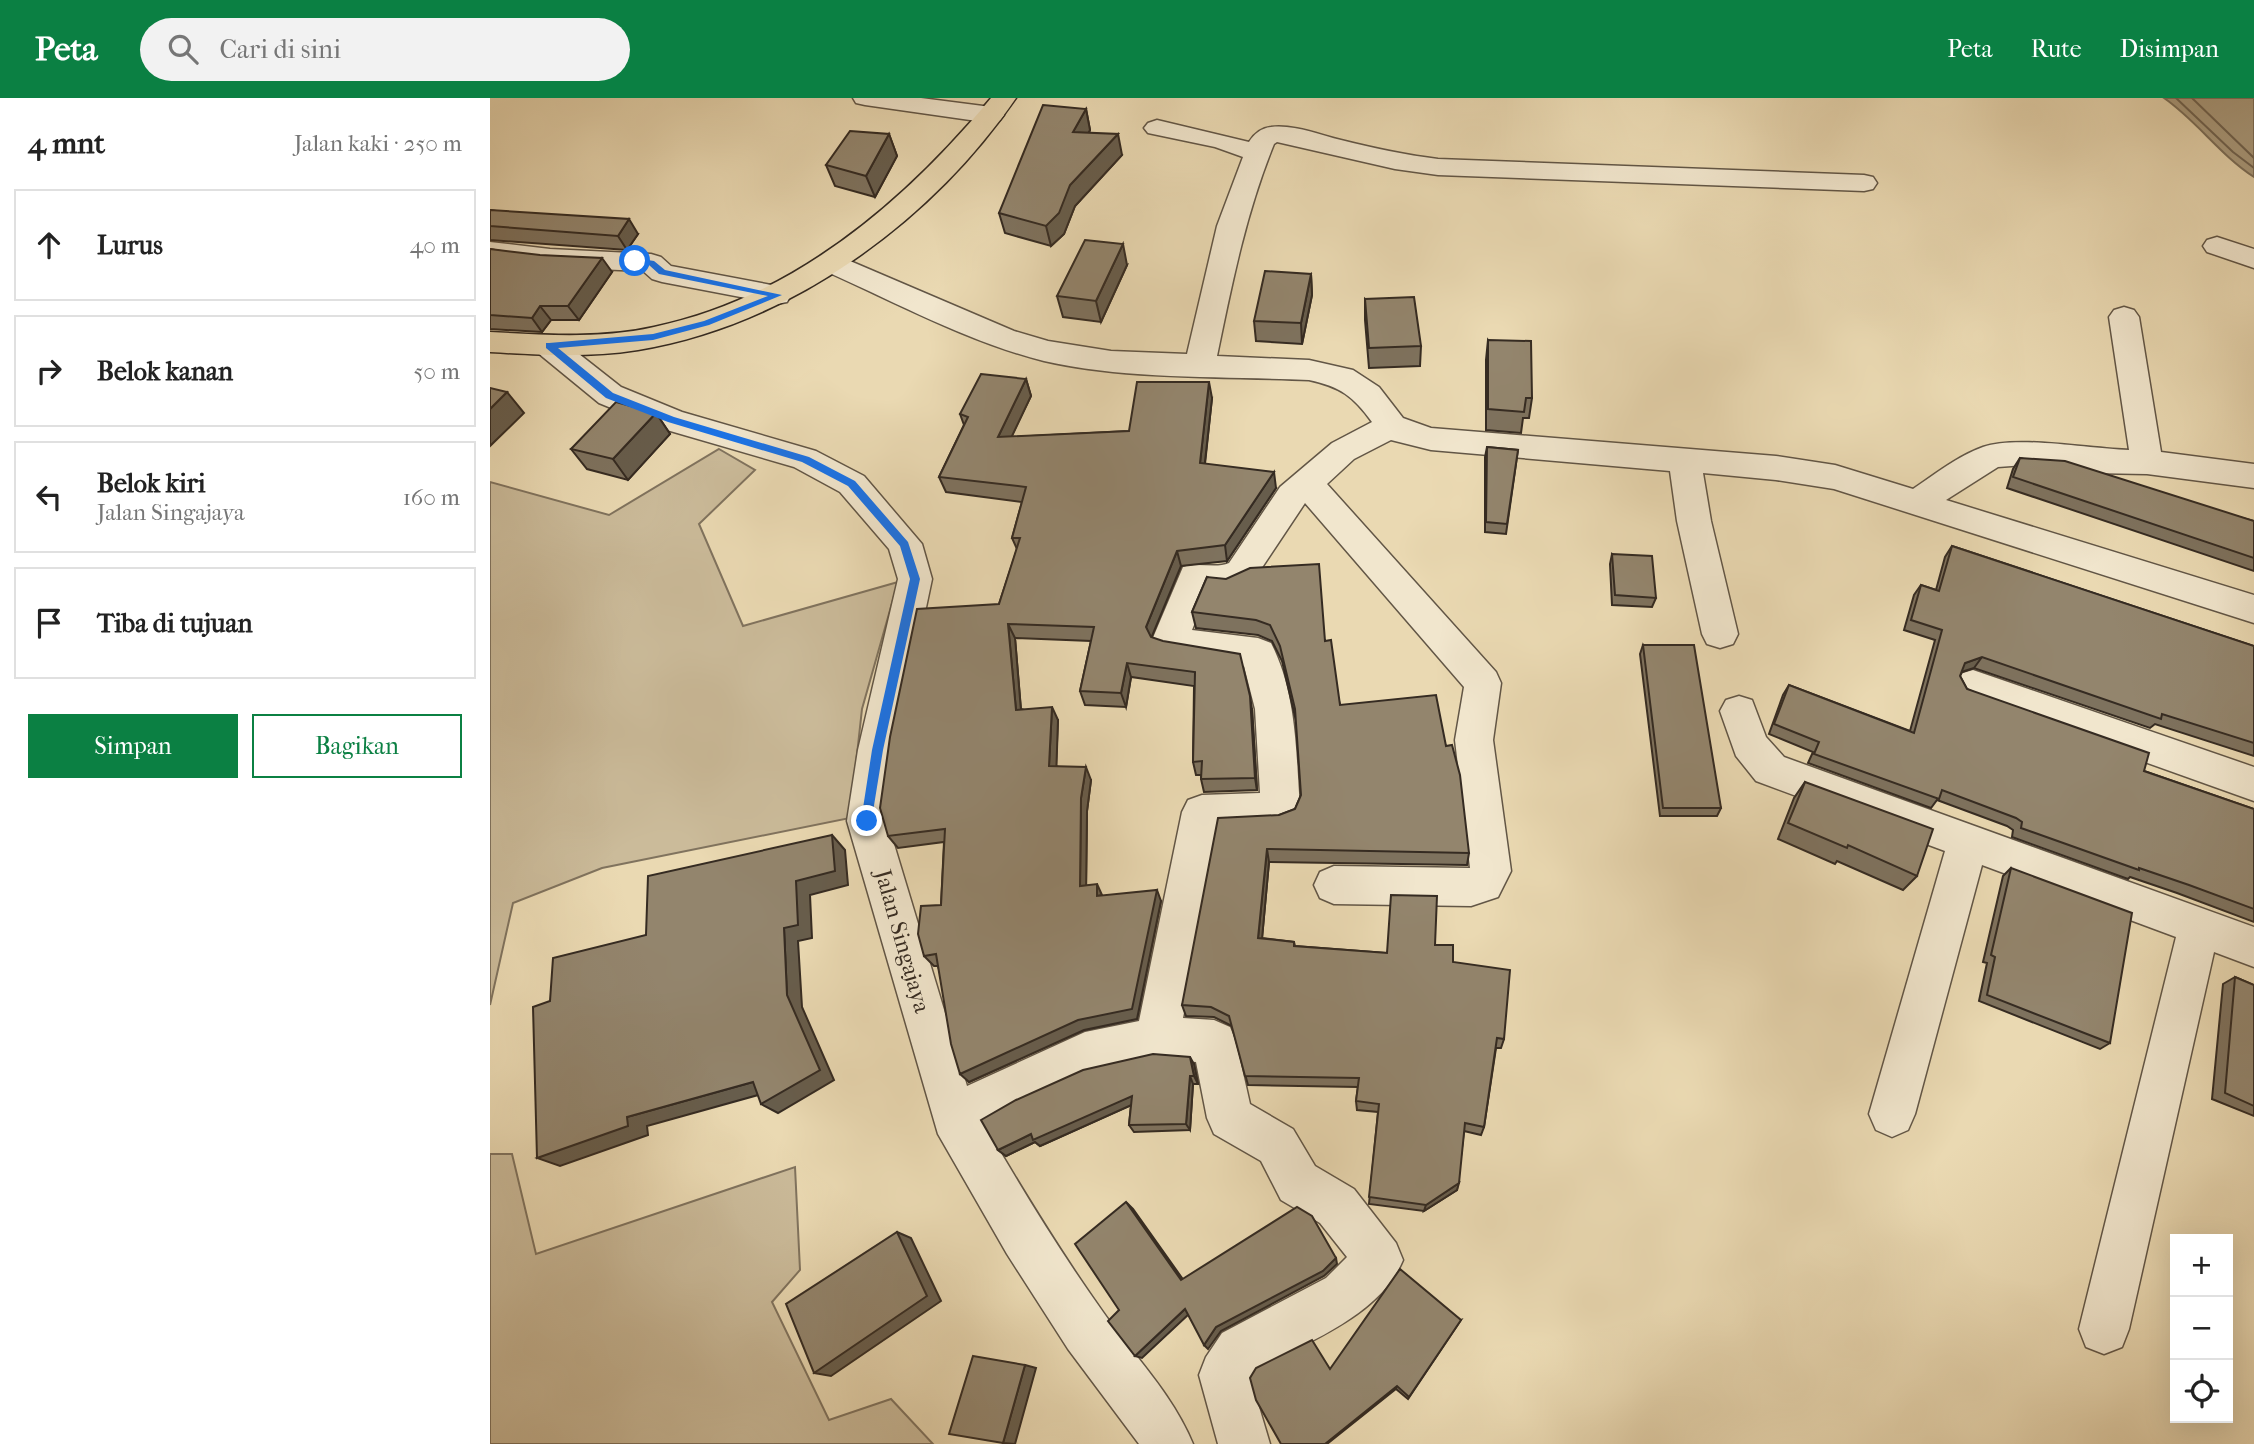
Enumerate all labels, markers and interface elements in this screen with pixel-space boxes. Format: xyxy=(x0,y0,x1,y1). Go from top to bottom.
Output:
search box xyxy=(140,18,630,81)
text: Peta xyxy=(35,30,98,69)
icon: search xyxy=(164,30,202,68)
text: Cari di sini xyxy=(220,34,341,65)
text: Peta xyxy=(1947,35,1993,63)
text: Rute xyxy=(2031,35,2082,63)
text: Disimpan xyxy=(2120,35,2219,63)
text: 4 mnt xyxy=(28,126,105,161)
text: Jalan kaki · 250 m xyxy=(294,130,462,157)
icon: ahead xyxy=(30,226,68,264)
text: Lurus xyxy=(97,230,163,261)
text: 40 m xyxy=(410,232,460,259)
route start xyxy=(619,245,650,276)
icon: right xyxy=(30,352,68,390)
text: Belok kanan xyxy=(97,356,233,387)
text: 50 m xyxy=(413,358,460,385)
text: Belok kiri xyxy=(97,468,205,499)
icon: left xyxy=(30,478,68,516)
text: 160 m xyxy=(403,484,460,511)
text: Jalan Singajaya xyxy=(97,499,245,526)
icon: arrive xyxy=(30,604,68,642)
text: Tiba di tujuan xyxy=(97,608,253,639)
button: Simpan xyxy=(28,714,238,778)
button: Bagikan xyxy=(252,714,462,778)
route end xyxy=(851,805,882,836)
street label: Jalan Singajaya xyxy=(869,865,936,1016)
map controls xyxy=(2170,1234,2233,1423)
button: + xyxy=(2170,1234,2233,1297)
button: − xyxy=(2170,1297,2233,1360)
button: locate xyxy=(2170,1360,2233,1423)

